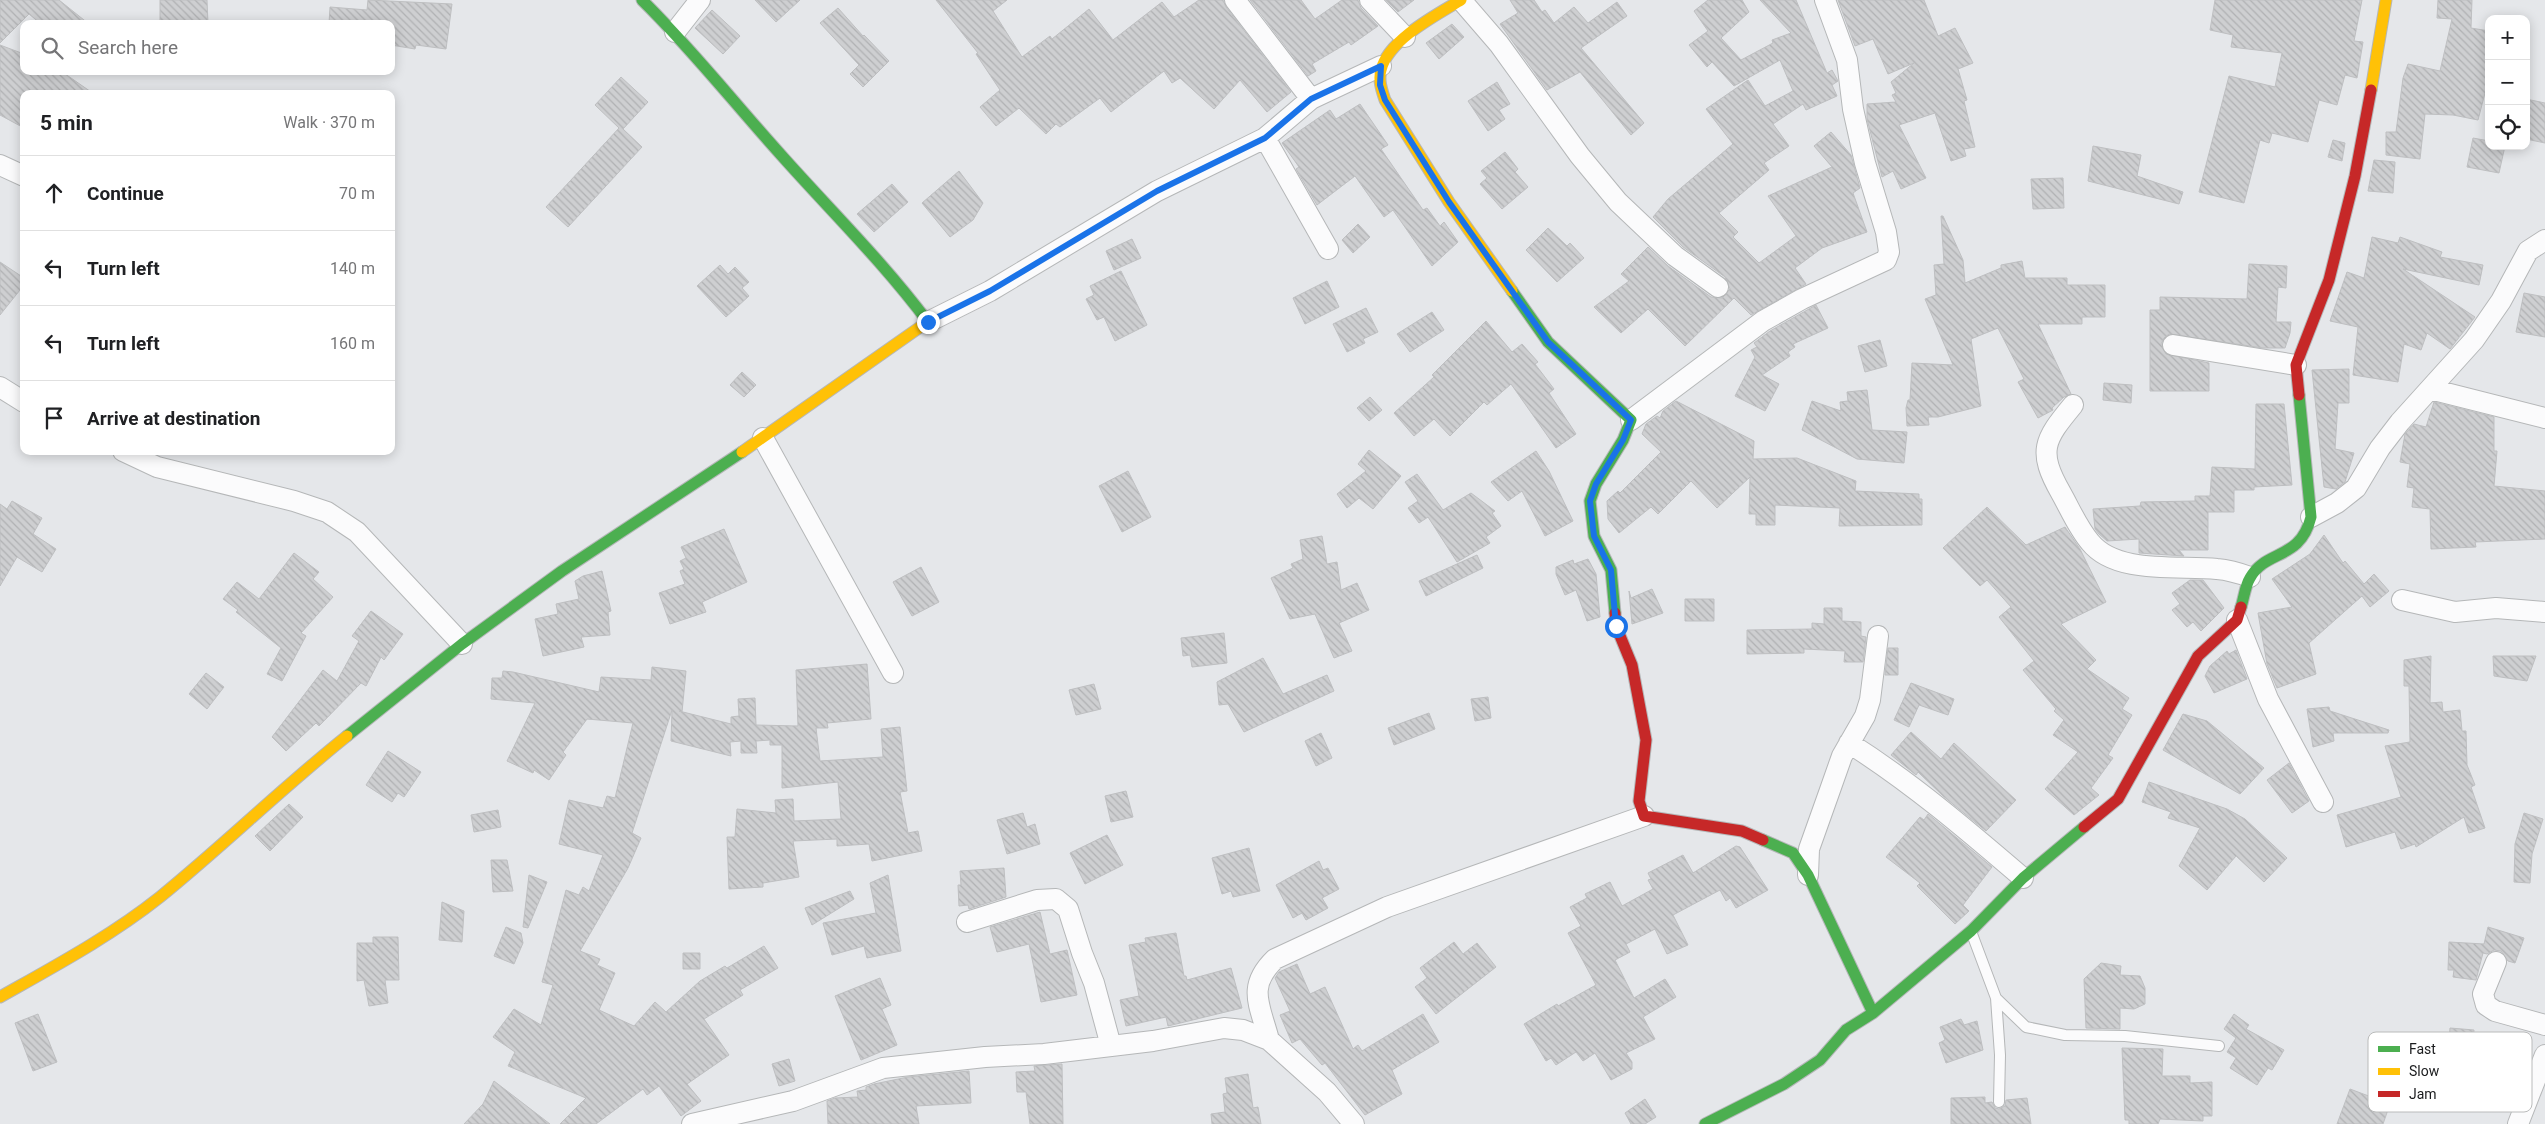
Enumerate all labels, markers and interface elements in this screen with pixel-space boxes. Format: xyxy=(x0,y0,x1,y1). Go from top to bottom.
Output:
map controls xyxy=(2485,15,2530,150)
button: + xyxy=(2485,15,2530,60)
search box xyxy=(20,20,395,75)
icon: search xyxy=(38,34,66,62)
text: Search here xyxy=(78,36,178,59)
button: − xyxy=(2485,60,2530,105)
button: locate xyxy=(2485,105,2530,150)
text: 5 min xyxy=(40,111,93,135)
text: Walk · 370 m xyxy=(283,113,375,132)
icon: ahead xyxy=(40,179,68,207)
text: Continue xyxy=(87,182,164,205)
text: 70 m xyxy=(339,184,375,203)
icon: left xyxy=(40,254,68,282)
text: Turn left xyxy=(87,257,160,280)
text: 140 m xyxy=(330,259,375,278)
route end xyxy=(917,311,940,334)
icon: left xyxy=(40,329,68,357)
text: Turn left xyxy=(87,332,160,355)
text: 160 m xyxy=(330,334,375,353)
icon: arrive xyxy=(40,404,68,432)
text: Arrive at destination xyxy=(87,407,260,430)
route start xyxy=(1605,615,1628,638)
legend xyxy=(2368,1032,2532,1112)
text: Fast xyxy=(2409,1041,2436,1057)
text: Slow xyxy=(2409,1063,2440,1079)
text: Jam xyxy=(2409,1086,2437,1102)

